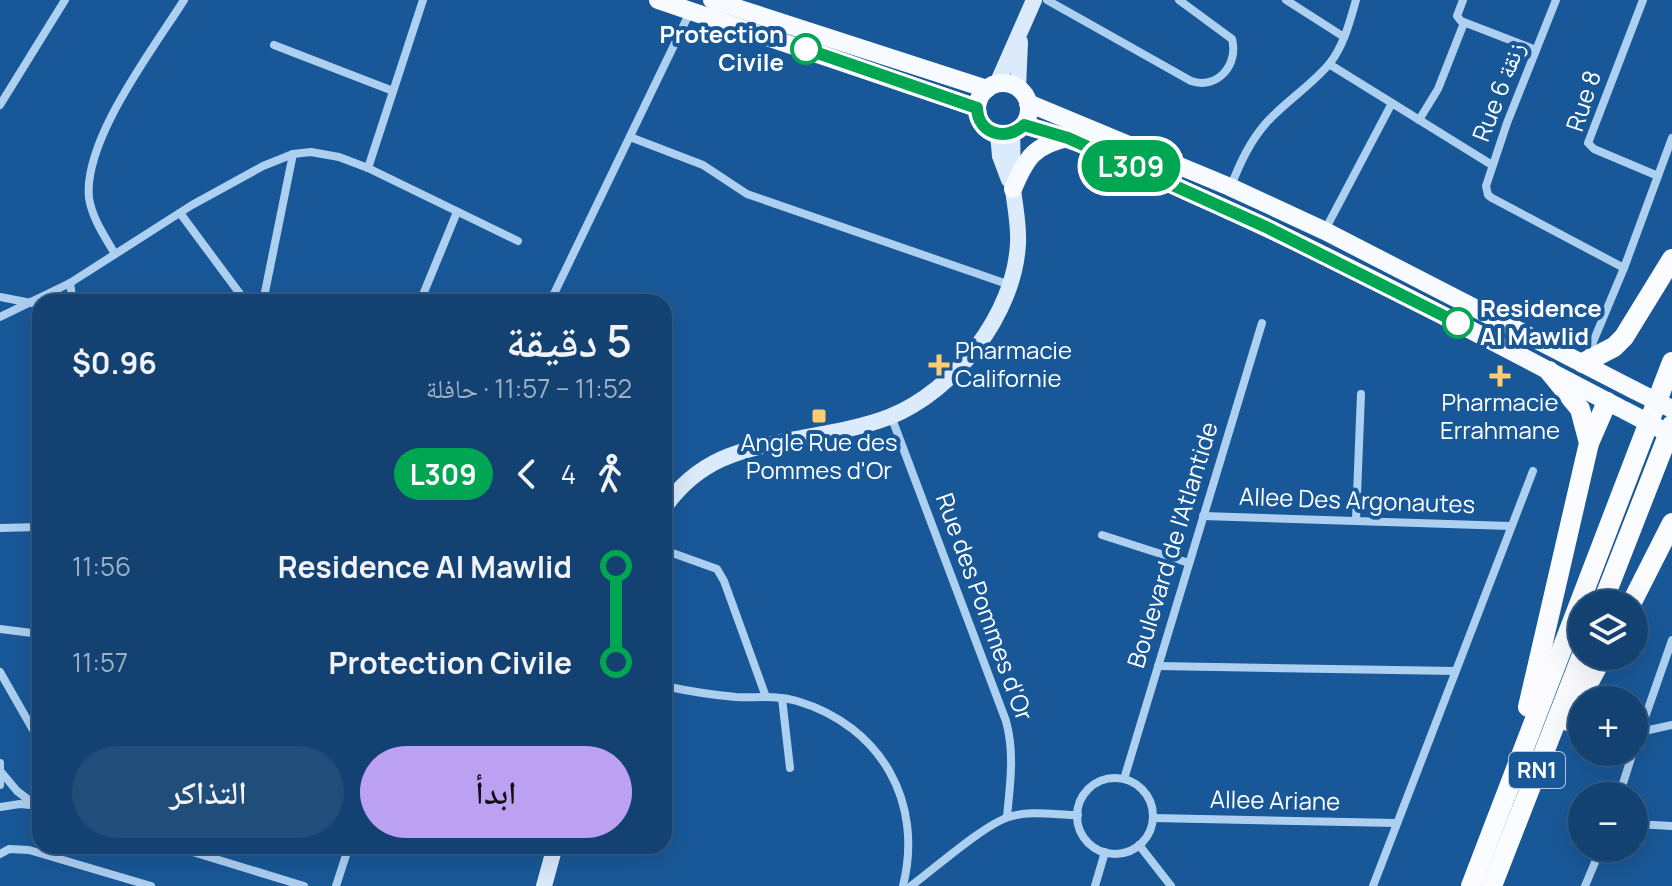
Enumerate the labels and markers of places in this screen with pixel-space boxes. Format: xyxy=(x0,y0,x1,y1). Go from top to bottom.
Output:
place label: Protection Civile xyxy=(660,17,784,78)
marker: Protection Civile xyxy=(791,34,821,64)
place label: Residence Al Mawlid xyxy=(1480,291,1602,352)
marker: Residence Al Mawlid xyxy=(1443,308,1473,338)
place label: Pharmacie Californie xyxy=(955,333,1072,394)
marker: Pharmacie Californie xyxy=(930,356,948,374)
marker: Pharmacie Errahmane xyxy=(1491,367,1509,385)
place label: Pharmacie Errahmane xyxy=(1440,385,1560,446)
marker: Angle Rue des Pommes d'Or xyxy=(810,407,828,425)
place label: Angle Rue des Pommes d'Or xyxy=(740,425,898,486)

